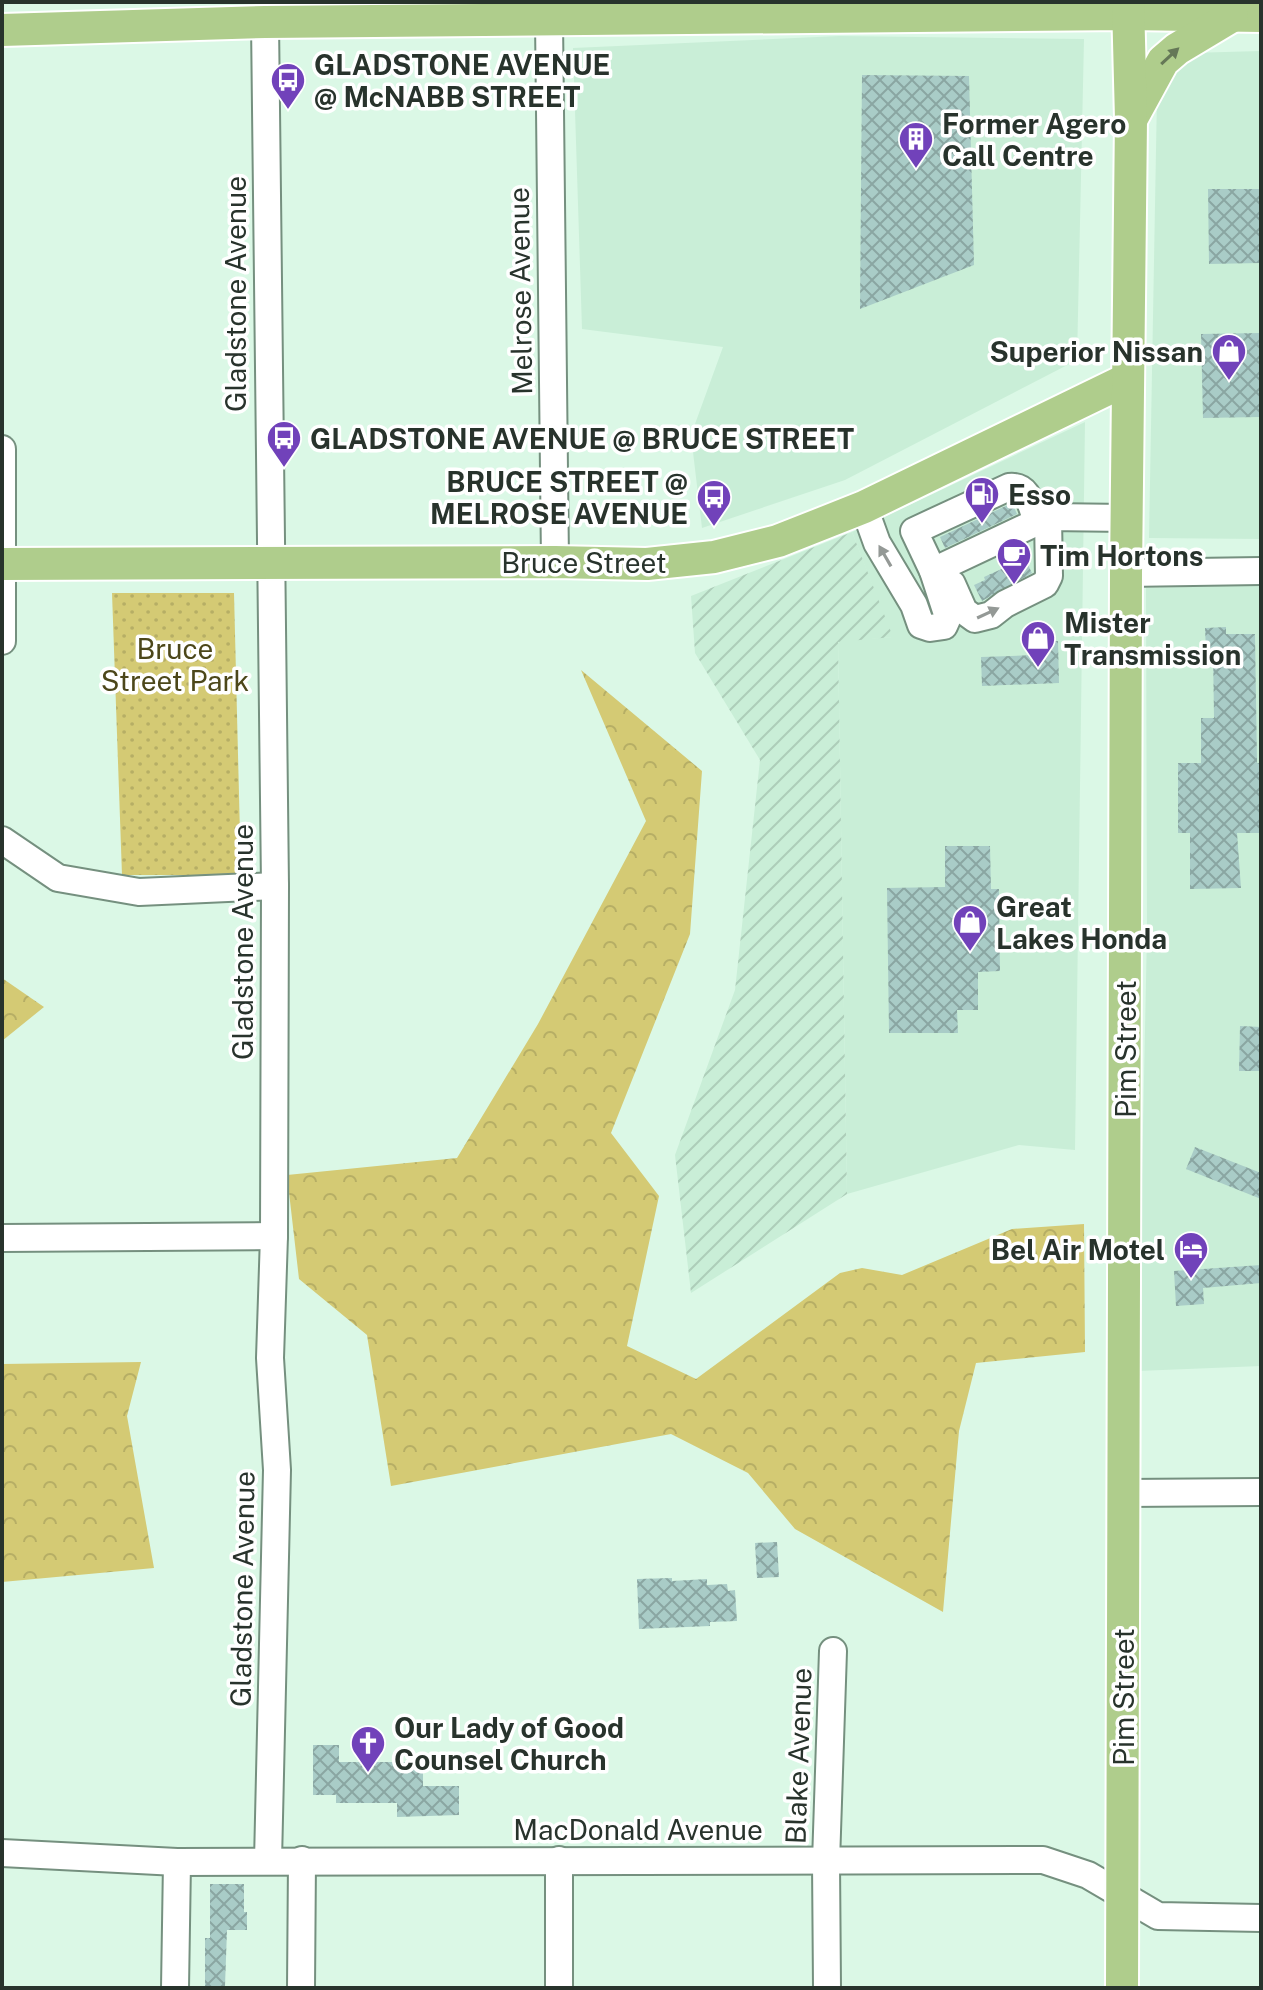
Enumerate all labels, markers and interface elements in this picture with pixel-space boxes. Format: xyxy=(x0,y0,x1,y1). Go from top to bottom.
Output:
one-way arrow xyxy=(1161,47,1180,65)
place label: GLADSTONE AVENUE @ McNABB STREET xyxy=(314,48,610,113)
bus stop icon: GLADSTONE AVENUE @ McNABB STREET xyxy=(269,61,307,111)
place label: Former Agero Call Centre xyxy=(942,107,1126,172)
building icon: Former Agero Call Centre xyxy=(897,120,935,170)
street label: Gladstone Avenue xyxy=(219,176,252,412)
street label: Melrose Avenue xyxy=(502,187,538,395)
shop icon: Superior Nissan xyxy=(1210,332,1248,382)
place label: Superior Nissan xyxy=(989,335,1203,368)
bus stop icon: GLADSTONE AVENUE @ BRUCE STREET xyxy=(265,419,303,469)
place label: GLADSTONE AVENUE @ BRUCE STREET xyxy=(310,422,854,455)
place label: BRUCE STREET @ MELROSE AVENUE xyxy=(430,465,688,530)
fuel station icon: Esso xyxy=(963,475,1001,525)
bus stop icon: BRUCE STREET @ MELROSE AVENUE xyxy=(695,478,733,528)
place label: Esso xyxy=(1008,478,1071,511)
cafe icon: Tim Hortons xyxy=(995,536,1033,586)
place label: Tim Hortons xyxy=(1040,539,1203,572)
one-way arrow xyxy=(878,544,892,567)
street label: Bruce Street xyxy=(501,546,667,579)
one-way arrow xyxy=(977,606,1000,620)
place label: Mister Transmission xyxy=(1064,606,1241,671)
shop icon: Mister Transmission xyxy=(1019,619,1057,669)
park label: Bruce Street Park xyxy=(101,632,249,697)
street label: Gladstone Avenue xyxy=(226,824,259,1060)
place label: Great Lakes Honda xyxy=(996,890,1167,955)
shop icon: Great Lakes Honda xyxy=(951,903,989,953)
street label: Pim Street xyxy=(1109,980,1142,1118)
hotel icon: Bel Air Motel xyxy=(1172,1230,1210,1280)
place label: Bel Air Motel xyxy=(991,1233,1165,1266)
street label: Gladstone Avenue xyxy=(223,1471,261,1707)
street label: Pim Street xyxy=(1107,1628,1140,1766)
street label: Blake Avenue xyxy=(778,1667,818,1845)
place label: Our Lady of Good Counsel Church xyxy=(394,1711,624,1776)
church icon: Our Lady of Good Counsel Church xyxy=(349,1724,387,1774)
street label: MacDonald Avenue xyxy=(513,1813,763,1846)

